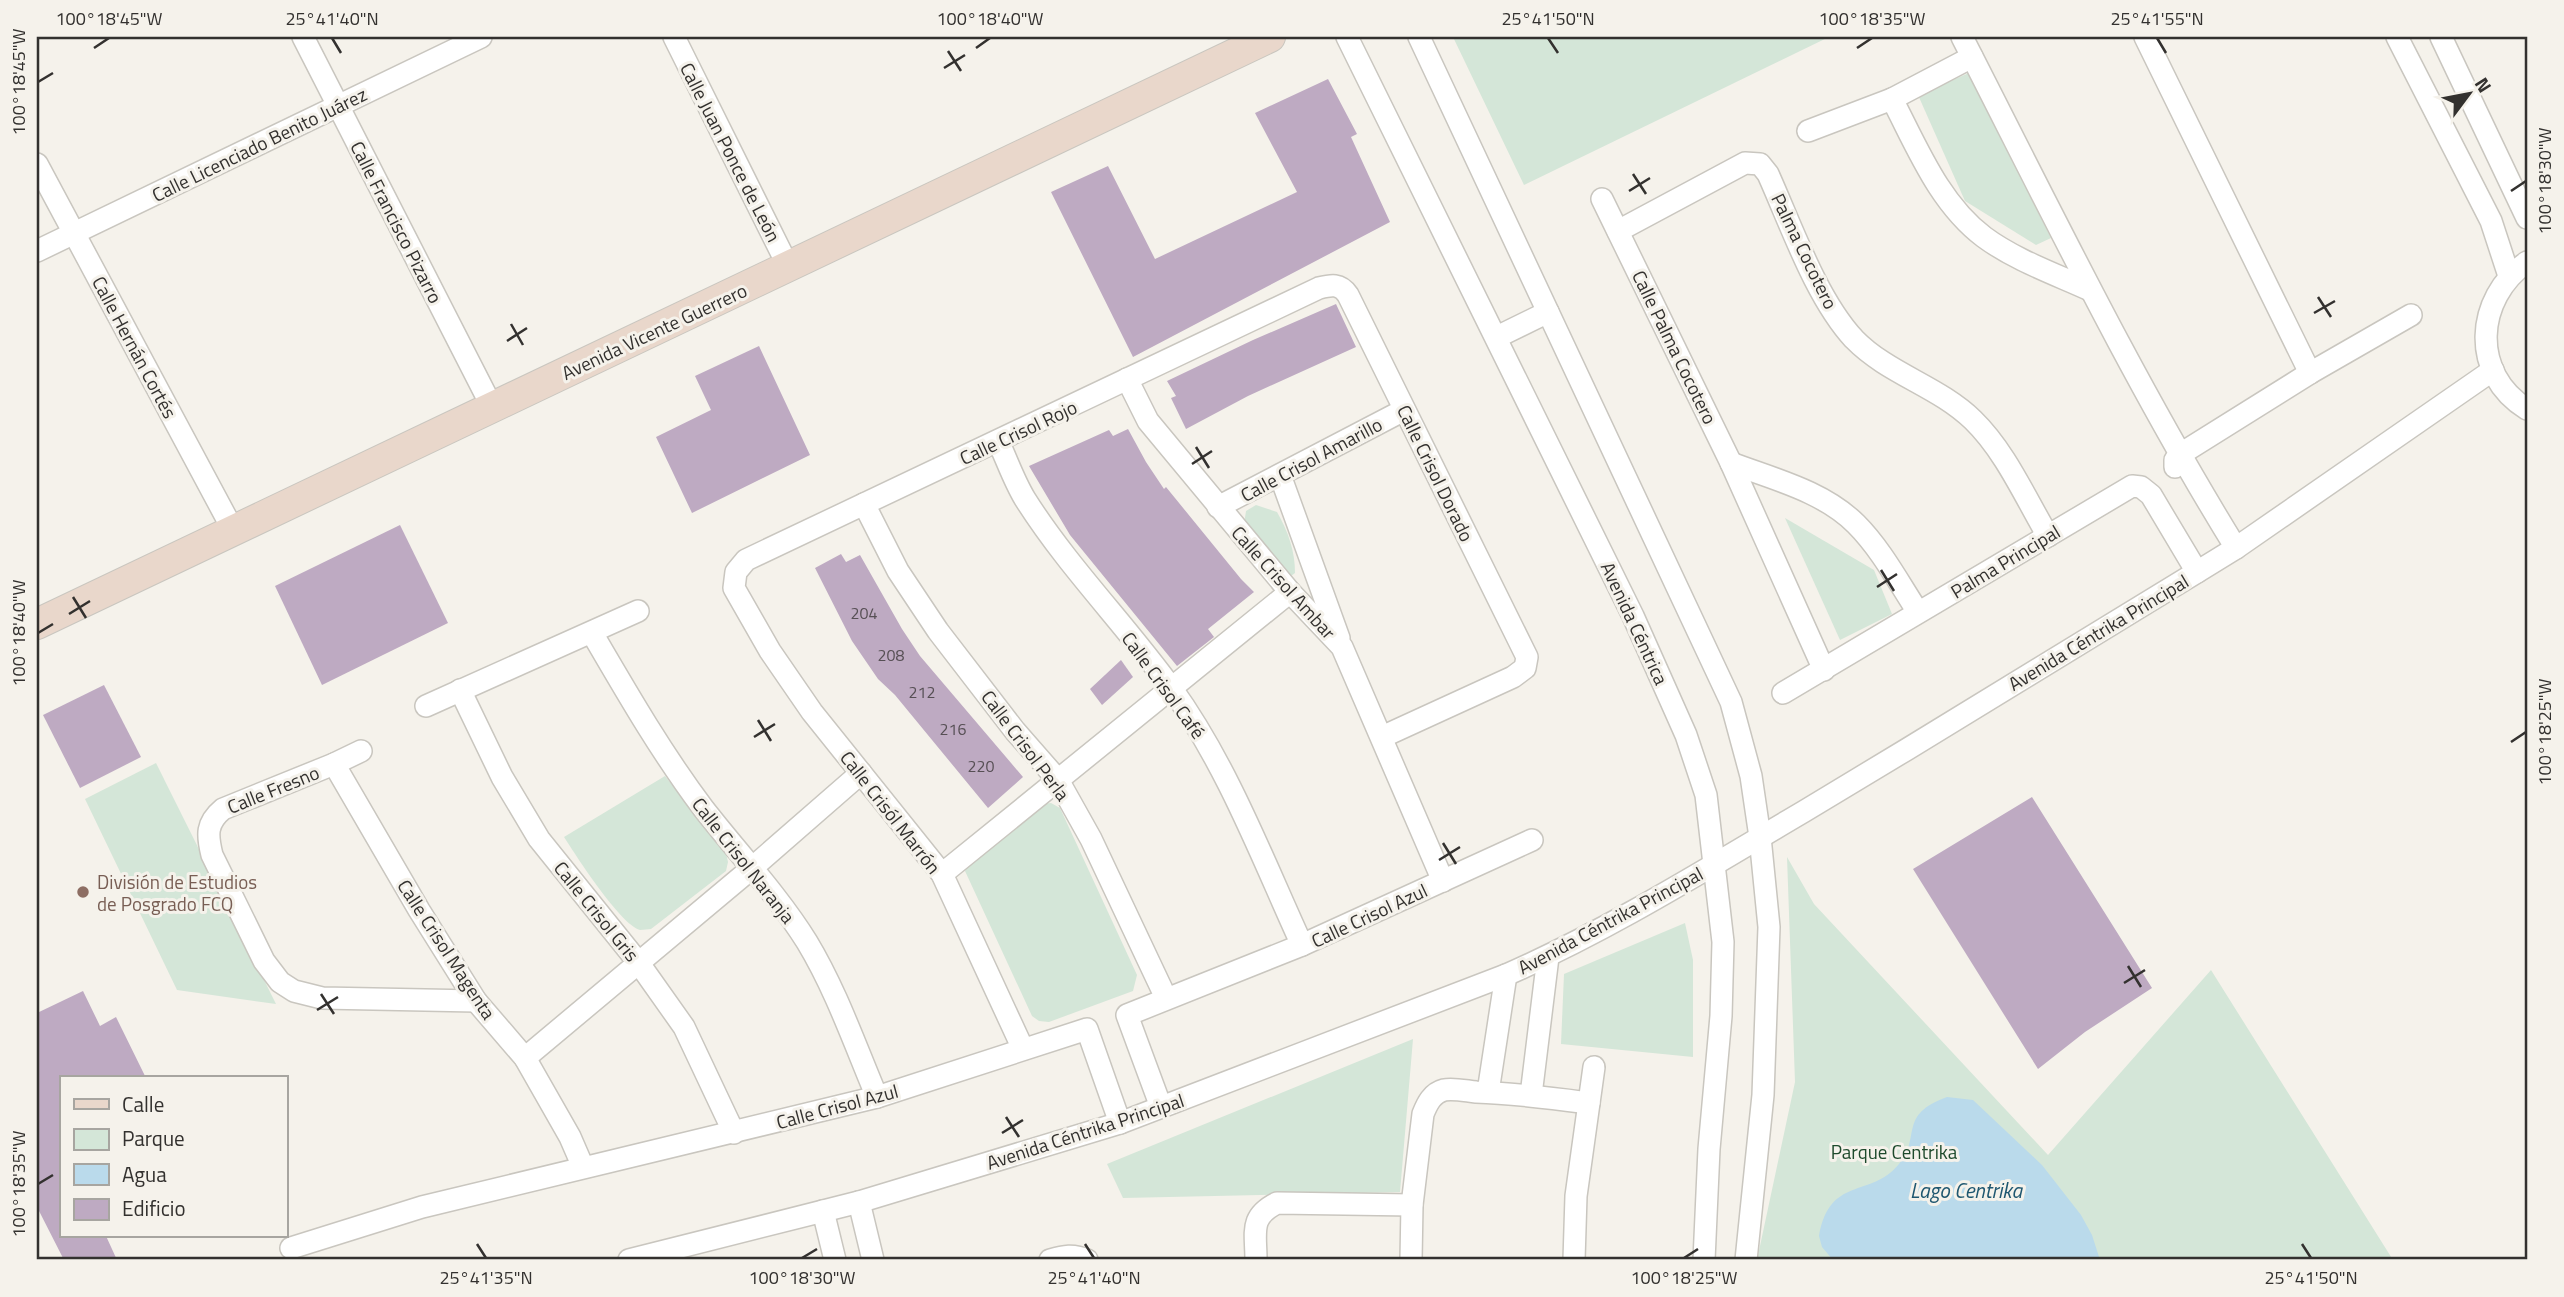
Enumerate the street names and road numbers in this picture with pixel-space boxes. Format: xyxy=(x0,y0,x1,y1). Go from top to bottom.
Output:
street label: Calle Juan Ponce de León xyxy=(673,57,789,247)
street label: Calle Licenciado Benito Juárez xyxy=(147,79,371,209)
street label: Calle Francisco Pizarro xyxy=(344,136,450,308)
street label: Palma Cocotero xyxy=(1764,188,1846,314)
street label: Calle Palma Cocotero xyxy=(1625,265,1725,429)
street label: Calle Hernán Cortés xyxy=(85,271,185,423)
street label: Avenida Vicente Guerrero xyxy=(557,275,751,387)
street label: Calle Crisol Rojo xyxy=(954,392,1082,472)
street label: Calle Crisol Dorado xyxy=(1390,400,1482,546)
street label: Calle Crisol Amarillo xyxy=(1235,409,1387,509)
street label: Palma Principal xyxy=(1945,517,2065,605)
street label: Calle Crisol Ambar xyxy=(1225,519,1343,646)
street label: Avenida Céntrica xyxy=(1594,557,1676,690)
street label: Avenida Céntrika Principal xyxy=(2002,566,2194,698)
street label: Calle Crisol Café xyxy=(1115,625,1213,745)
street label: Calle Crisol Perla xyxy=(975,684,1078,807)
street label: Calle Crisól Marrón xyxy=(834,744,948,880)
street label: Calle Fresno xyxy=(223,757,323,821)
street label: Calle Crisol Naranja xyxy=(685,791,803,930)
street label: Calle Crisol Gris xyxy=(547,854,647,968)
street label: Avenida Céntrika Principal xyxy=(1512,859,1708,981)
street label: Calle Crisol Magenta xyxy=(391,873,504,1025)
street label: Calle Crisol Azul xyxy=(1306,875,1432,955)
street label: Calle Crisol Azul xyxy=(773,1076,901,1136)
street label: Avenida Céntrika Principal xyxy=(982,1085,1188,1177)

